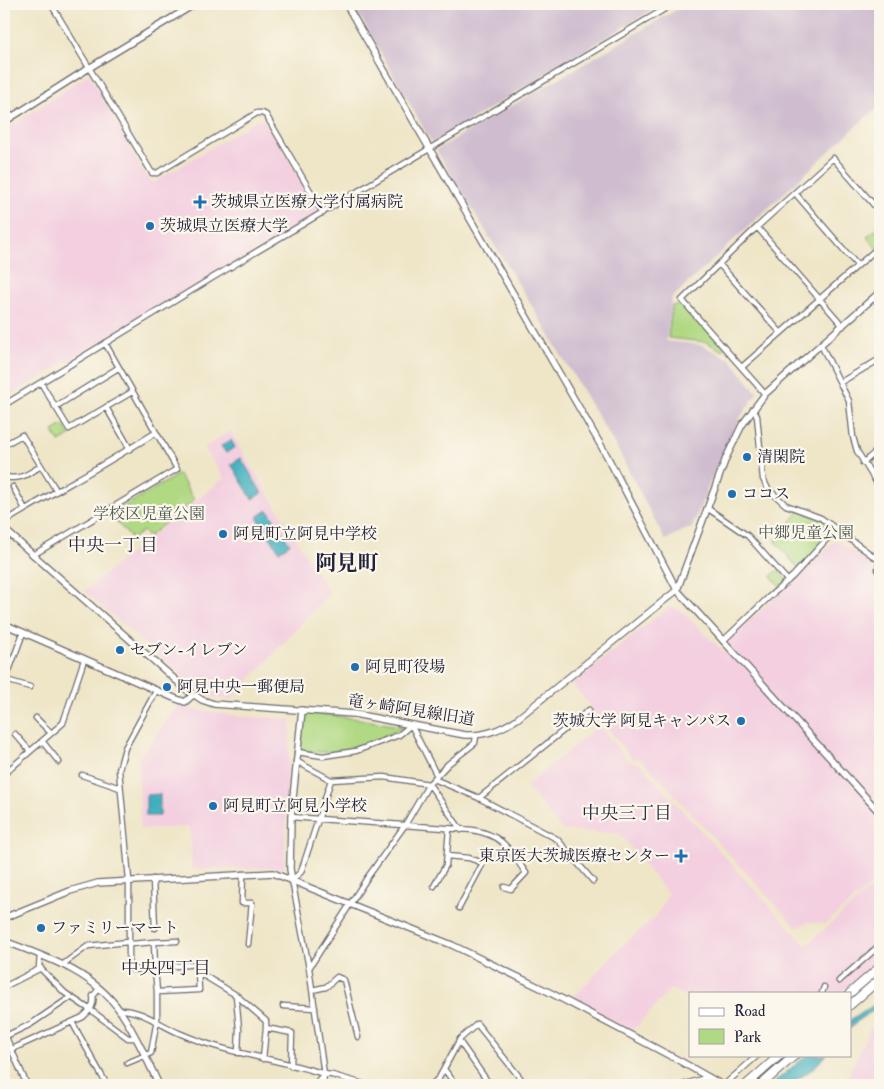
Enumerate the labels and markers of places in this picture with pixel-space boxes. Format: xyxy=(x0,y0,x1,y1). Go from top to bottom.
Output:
place label: 茨城県立医療大学付属病院 xyxy=(211,192,403,212)
marker: 茨城県立医療大学付属病院 xyxy=(193,195,207,209)
place label: 茨城県立医療大学 xyxy=(160,216,288,236)
marker: 茨城県立医療大学 xyxy=(144,220,156,232)
place label: 清閑院 xyxy=(757,447,805,467)
marker: 清閑院 xyxy=(741,451,753,463)
place label: ココス xyxy=(742,484,790,504)
marker: ココス xyxy=(726,488,738,500)
place label: 阿見町立阿見中学校 xyxy=(233,524,377,544)
marker: 阿見町立阿見中学校 xyxy=(217,528,229,540)
place label: セブン-イレブン xyxy=(130,640,248,660)
marker: セブン-イレブン xyxy=(114,644,126,656)
place label: 阿見町役場 xyxy=(365,657,445,677)
marker: 阿見町役場 xyxy=(349,661,361,673)
place label: 阿見中央一郵便局 xyxy=(177,677,305,697)
marker: 阿見中央一郵便局 xyxy=(161,681,173,693)
place label: 茨城大学 阿見キャンパス xyxy=(553,711,731,731)
marker: 茨城大学 阿見キャンパス xyxy=(735,715,747,727)
place label: 阿見町立阿見小学校 xyxy=(223,796,367,816)
marker: 阿見町立阿見小学校 xyxy=(207,800,219,812)
place label: 東京医大茨城医療センター xyxy=(479,846,670,866)
marker: 東京医大茨城医療センター xyxy=(674,849,688,863)
place label: ファミリーマート xyxy=(51,918,179,938)
marker: ファミリーマート xyxy=(35,922,47,934)

